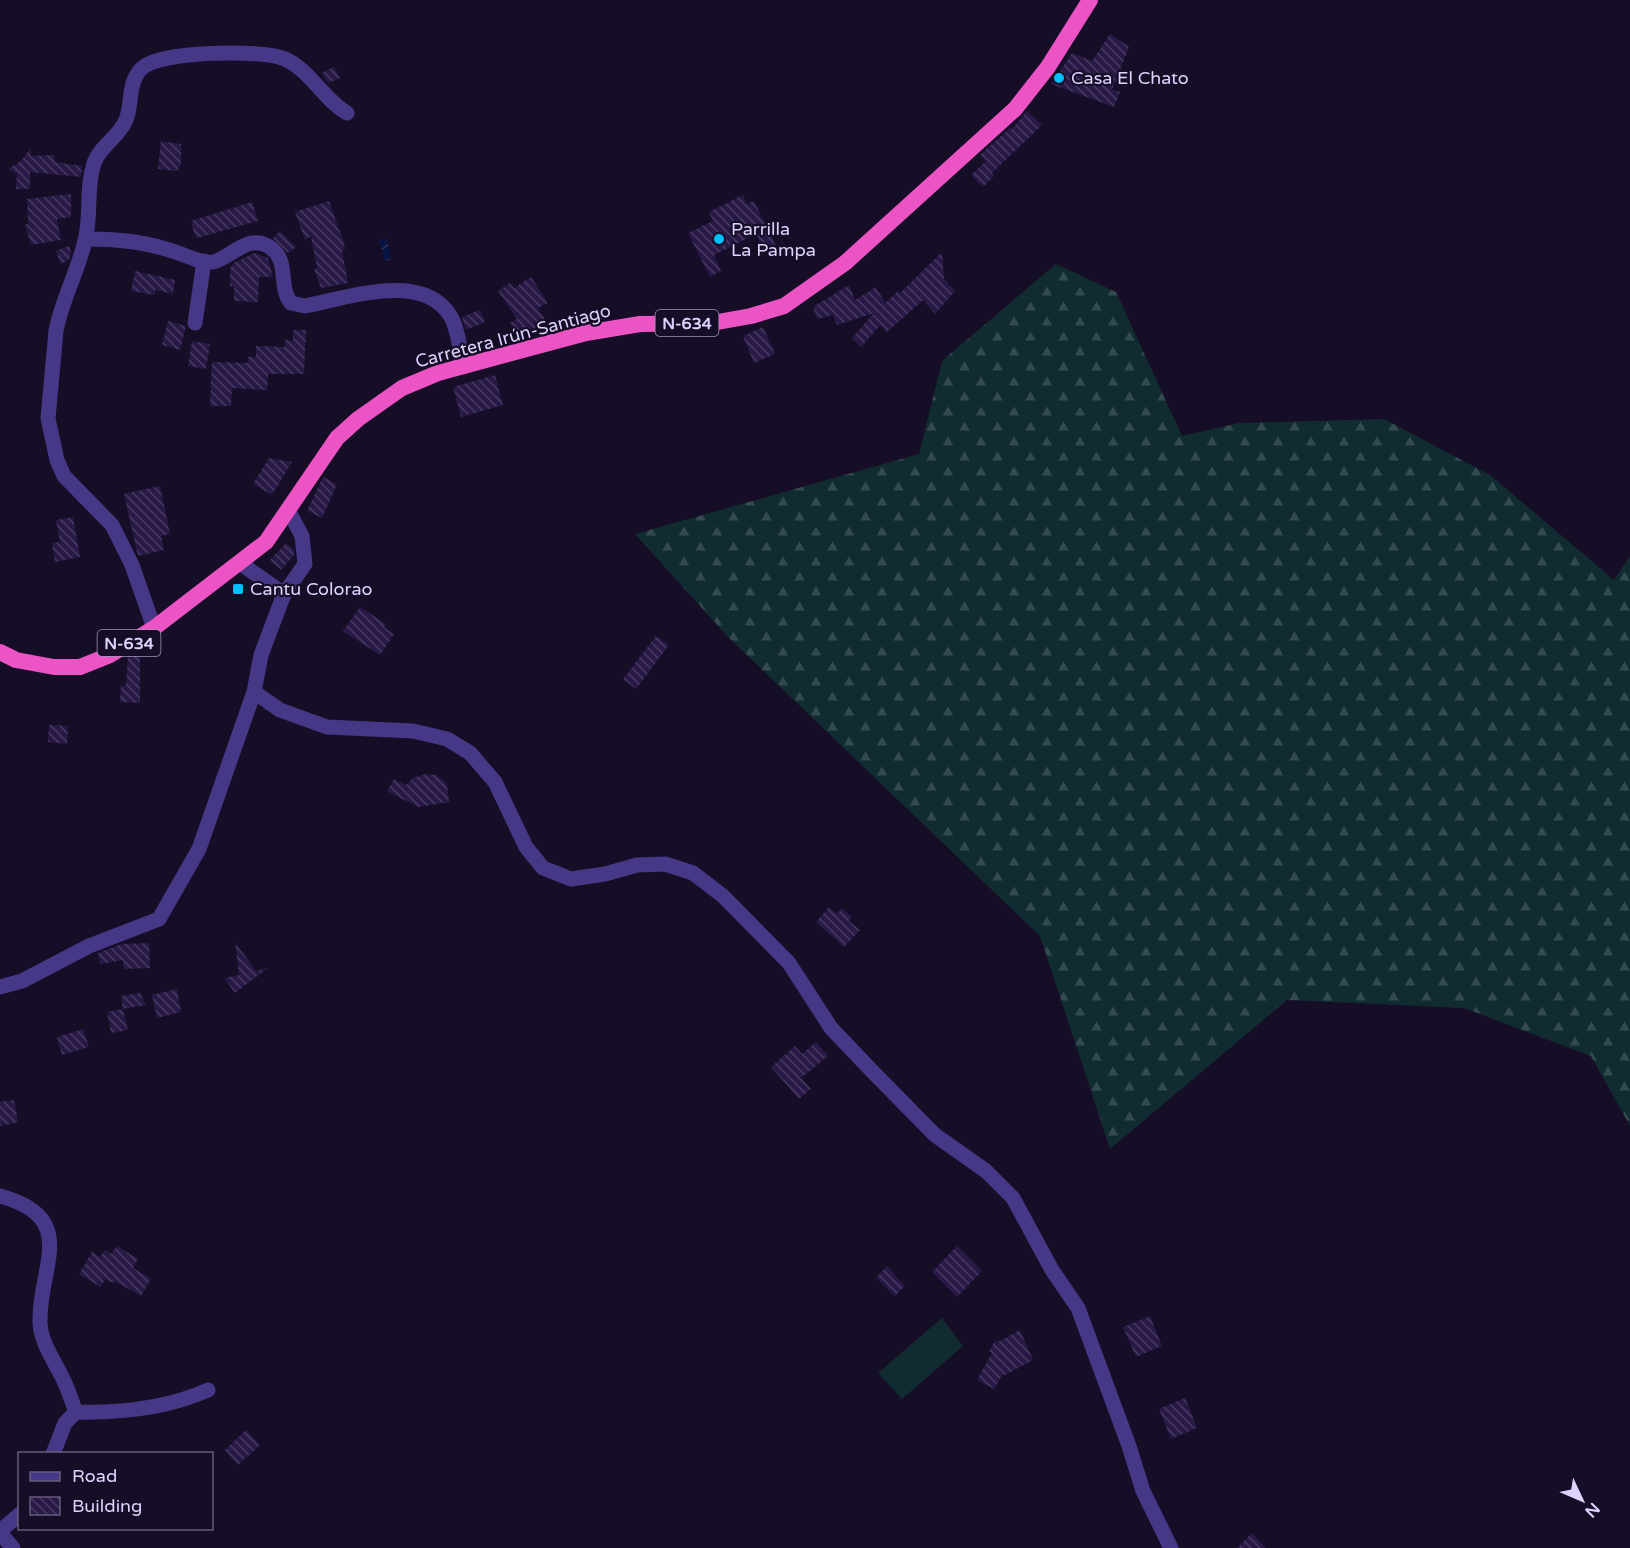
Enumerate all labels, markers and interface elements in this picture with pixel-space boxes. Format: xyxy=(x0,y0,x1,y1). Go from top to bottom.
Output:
place label: Casa El Chato xyxy=(1071,67,1189,89)
marker: Casa El Chato xyxy=(1052,71,1066,85)
place label: Parrilla La Pampa xyxy=(731,218,816,261)
marker: Parrilla La Pampa xyxy=(712,232,726,246)
street label: Carretera Irún-Santiago xyxy=(413,299,613,373)
road number: N-634 xyxy=(656,310,718,336)
place label: Cantu Colorao xyxy=(250,578,372,600)
marker: Cantu Colorao xyxy=(231,582,245,596)
road number: N-634 xyxy=(98,630,160,656)
legend xyxy=(18,1452,213,1530)
text: Road xyxy=(72,1465,117,1487)
north arrow xyxy=(1552,1470,1612,1530)
text: Building xyxy=(72,1495,142,1517)
text: N xyxy=(1580,1498,1604,1521)

